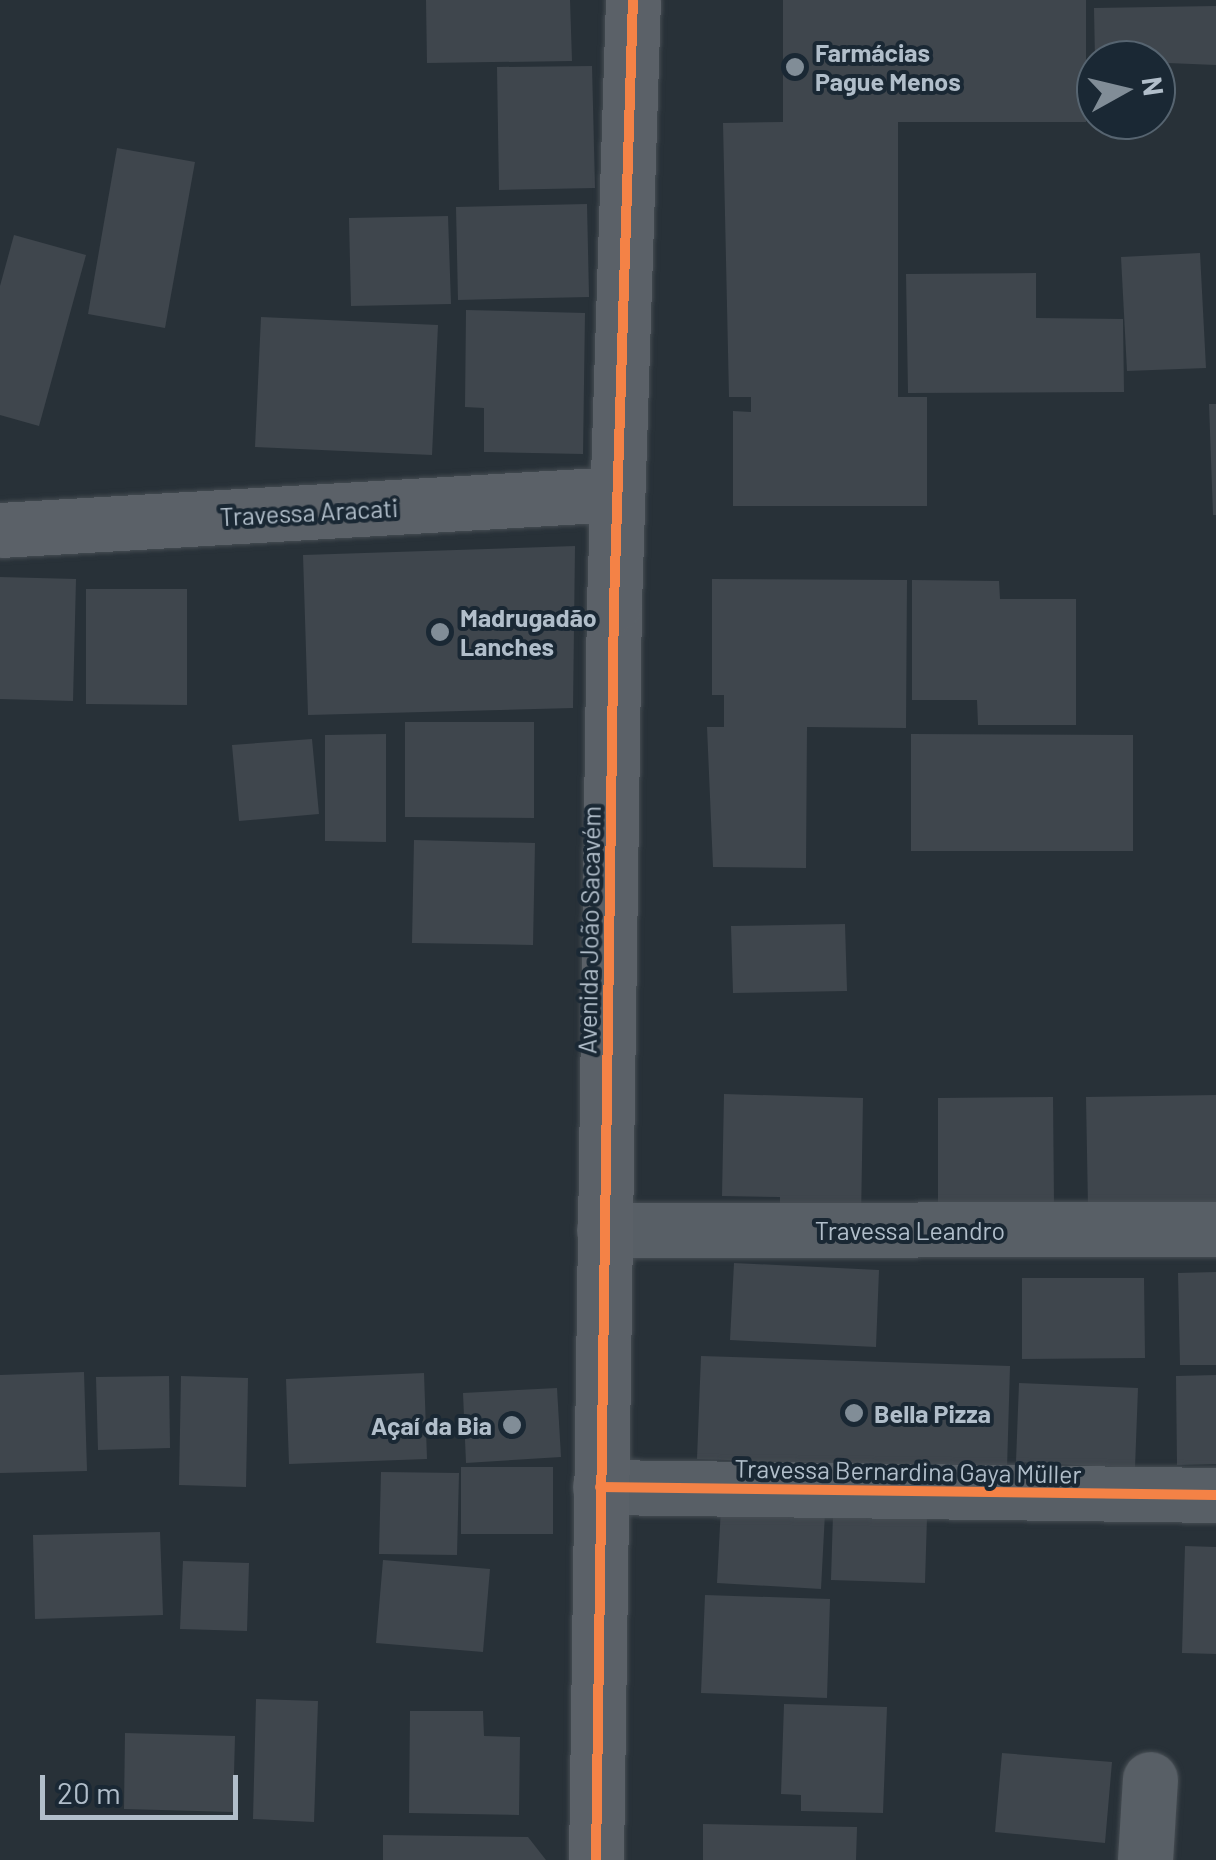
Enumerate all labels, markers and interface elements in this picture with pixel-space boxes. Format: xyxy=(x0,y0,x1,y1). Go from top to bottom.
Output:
place label: Farmácias Pague Menos xyxy=(815,38,961,97)
north arrow xyxy=(1076,40,1176,140)
marker: Farmácias Pague Menos xyxy=(784,56,806,78)
text: N xyxy=(1136,75,1172,98)
street label: Travessa Aracati xyxy=(219,492,399,532)
place label: Madrugadão Lanches xyxy=(460,603,597,662)
marker: Madrugadão Lanches xyxy=(429,621,451,643)
street label: Avenida João Sacavém xyxy=(572,806,606,1054)
street label: Travessa Leandro xyxy=(815,1215,1005,1245)
place label: Bella Pizza xyxy=(874,1398,991,1428)
marker: Bella Pizza xyxy=(843,1402,865,1424)
place label: Açaí da Bia xyxy=(371,1410,492,1440)
marker: Açaí da Bia xyxy=(501,1414,523,1436)
street label: Travessa Bernardina Gaya Müller xyxy=(734,1453,1082,1489)
scale bar xyxy=(45,1755,242,1817)
text: 20 m xyxy=(57,1774,121,1810)

